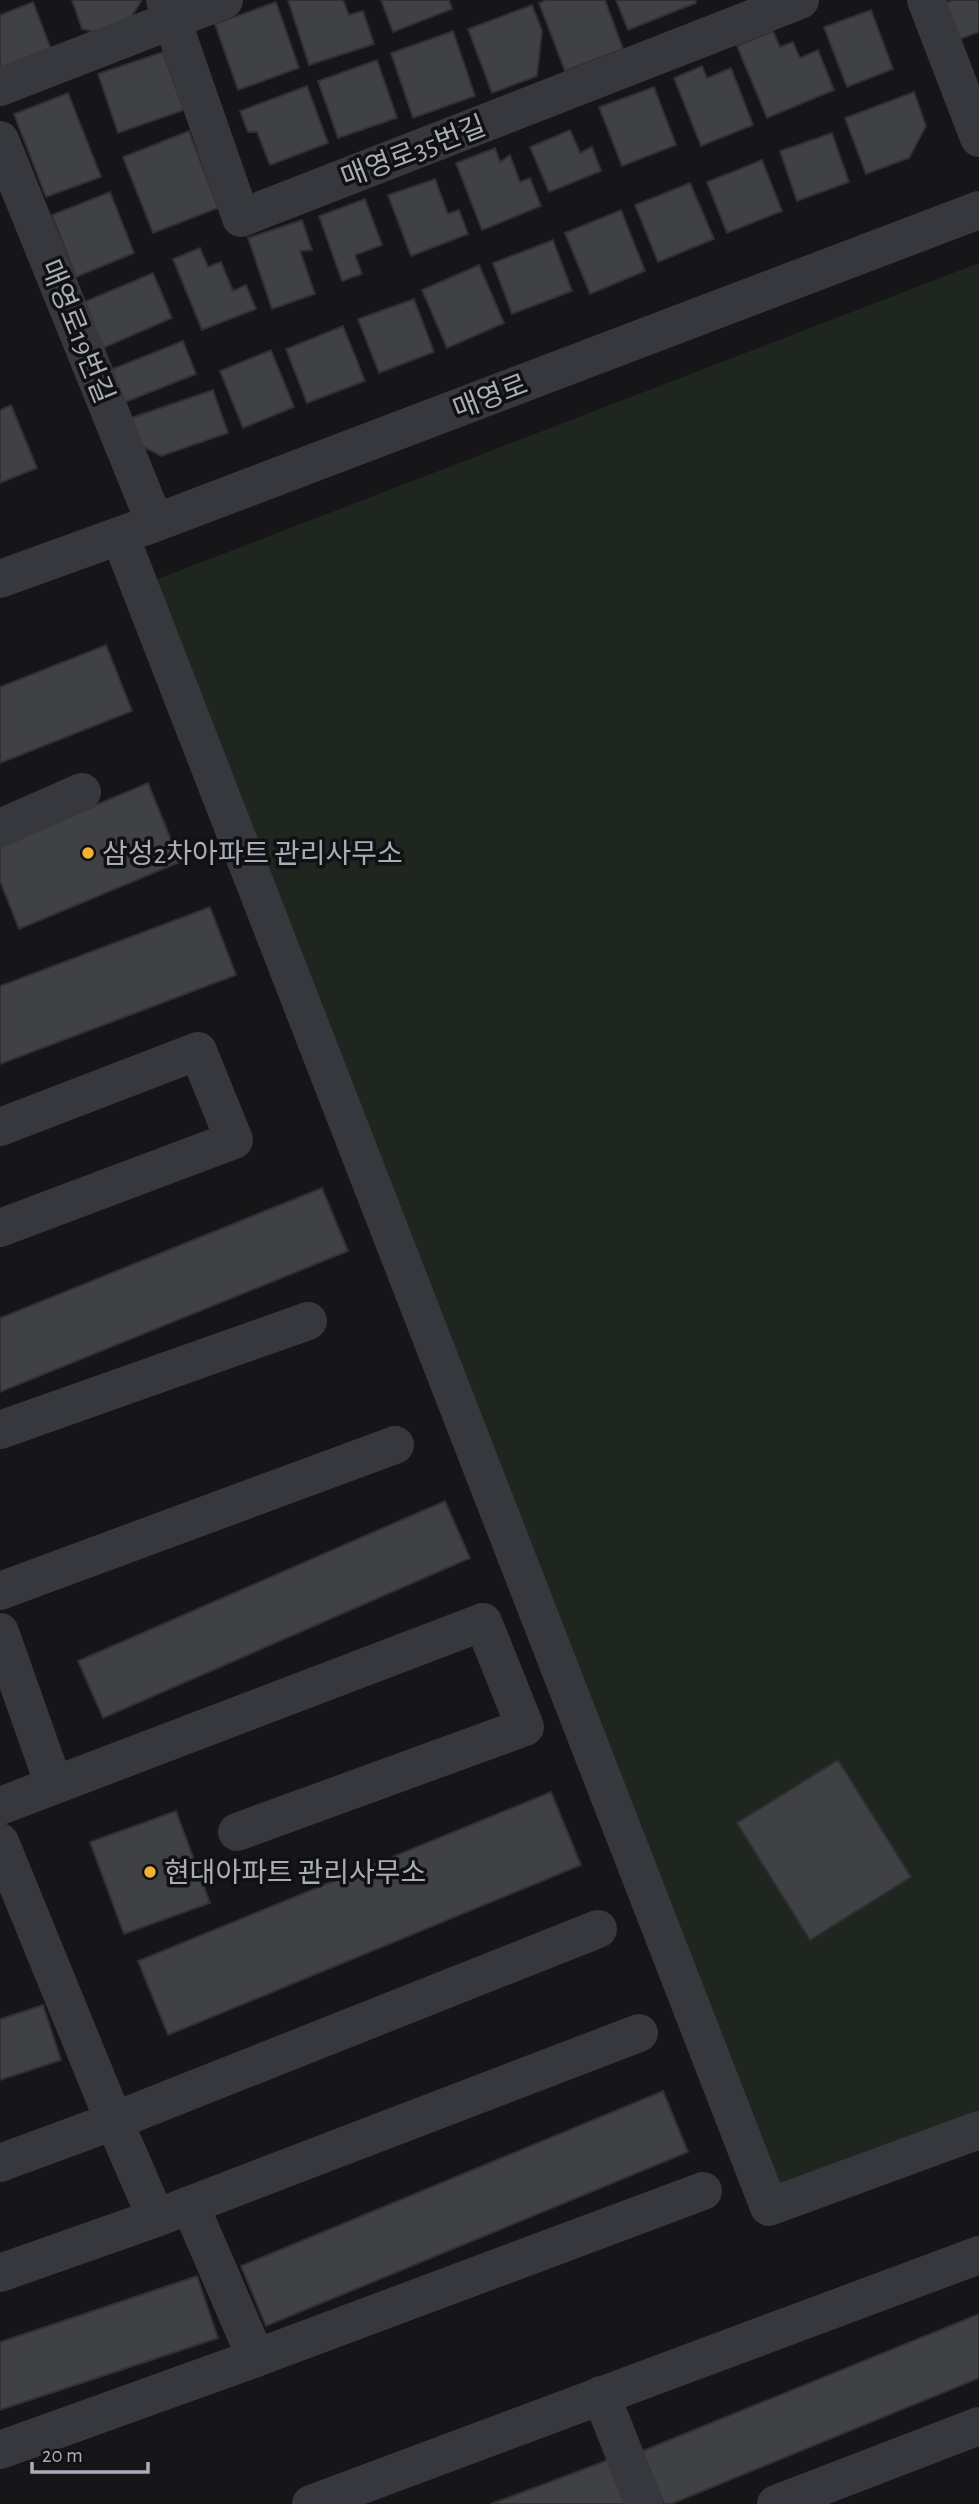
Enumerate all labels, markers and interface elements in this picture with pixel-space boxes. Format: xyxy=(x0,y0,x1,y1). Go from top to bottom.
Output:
street label: 매영로35번길 xyxy=(337,111,490,193)
street label: 매영로19번길 xyxy=(35,255,119,407)
street label: 매영로 xyxy=(449,369,532,425)
place label: 삼성2차아파트 관리사무소 xyxy=(102,839,403,869)
marker: 삼성2차아파트 관리사무소 xyxy=(80,845,96,861)
place label: 현대아파트 관리사무소 xyxy=(164,1858,426,1888)
marker: 현대아파트 관리사무소 xyxy=(142,1864,158,1880)
scale bar xyxy=(32,2430,147,2474)
text: 20 m xyxy=(42,2445,83,2466)

